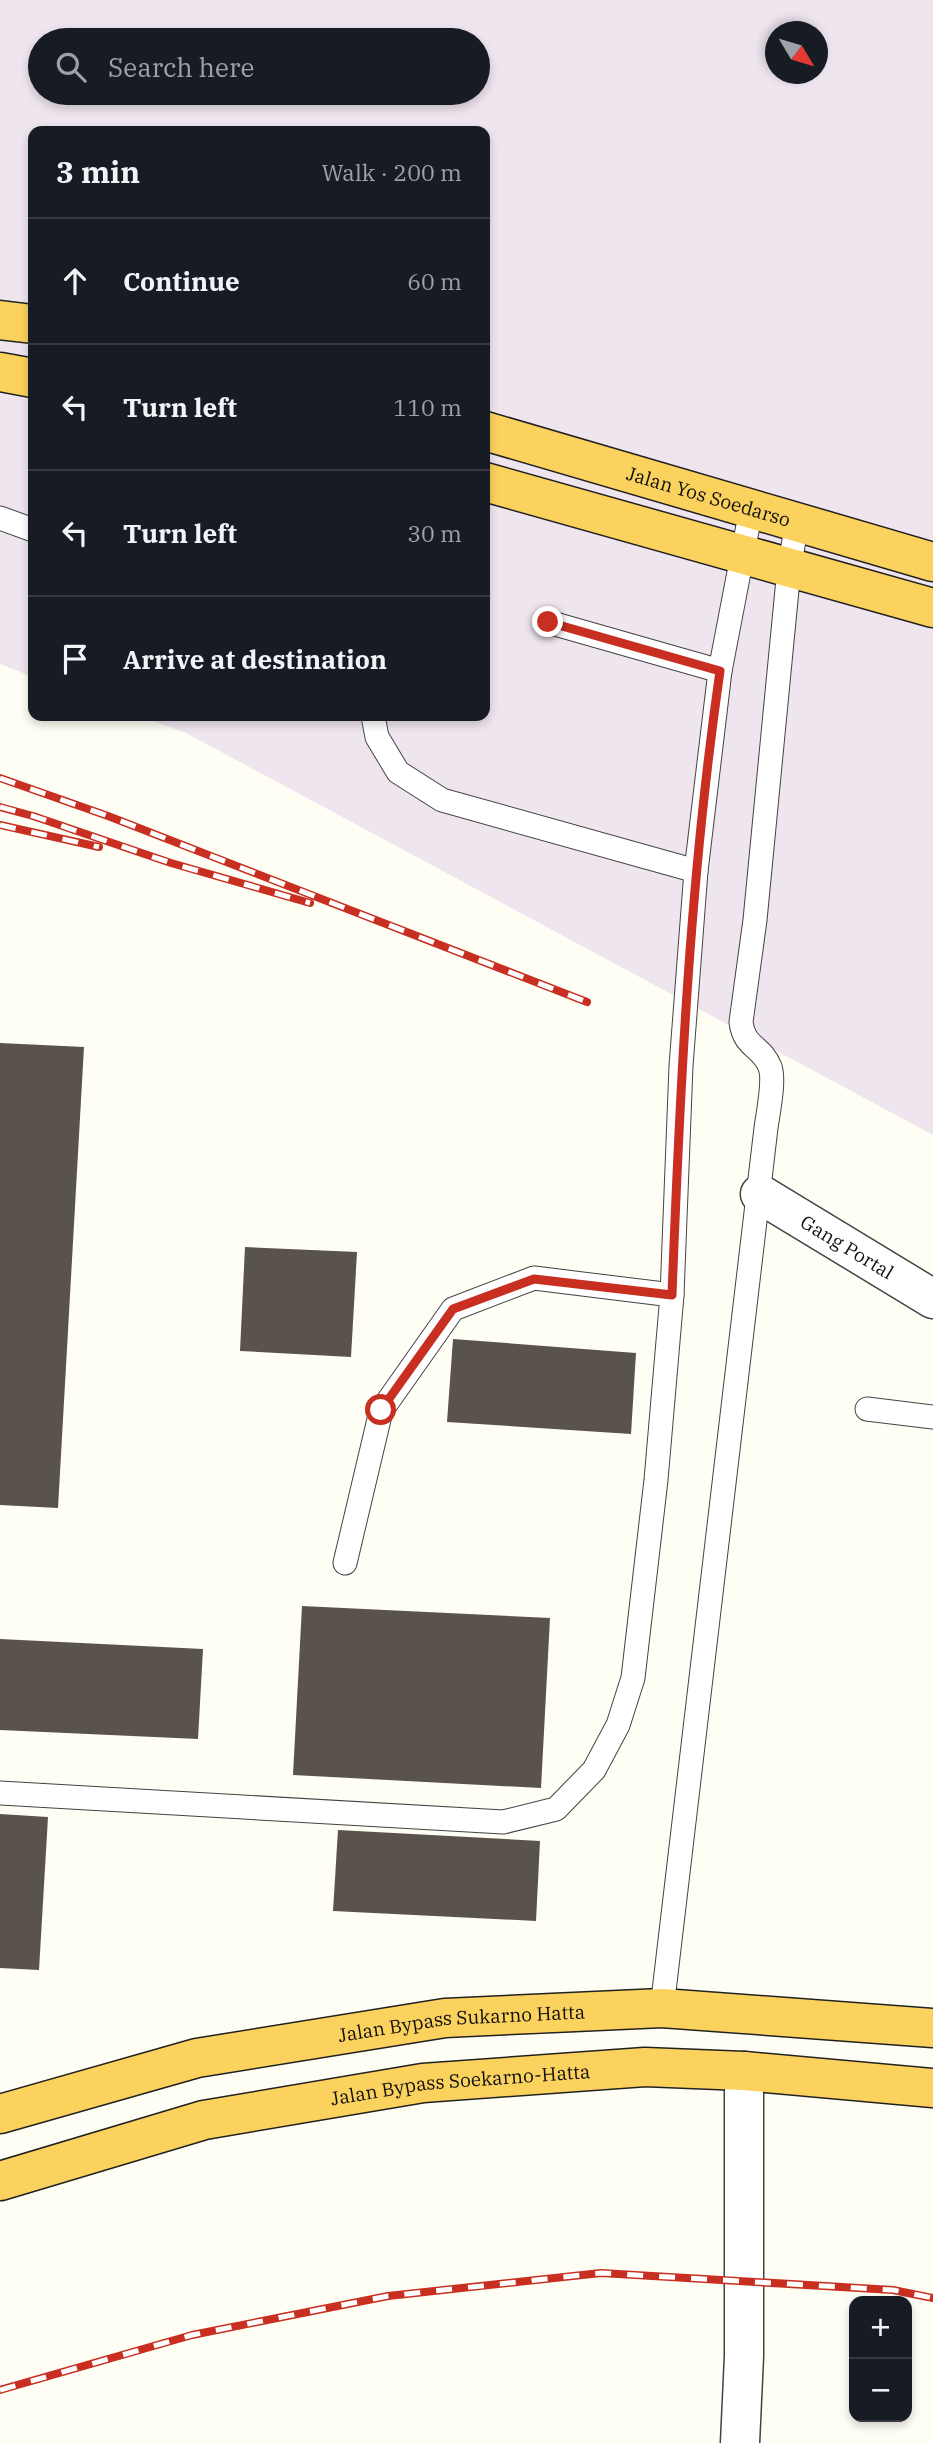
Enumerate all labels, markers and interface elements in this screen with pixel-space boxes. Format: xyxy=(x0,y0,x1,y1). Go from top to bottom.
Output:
north arrow xyxy=(765,21,828,84)
search box xyxy=(28,28,490,105)
icon: search xyxy=(52,48,90,86)
text: Search here xyxy=(108,50,254,84)
text: 3 min xyxy=(56,152,140,191)
text: Walk · 200 m xyxy=(321,157,462,187)
icon: ahead xyxy=(56,262,94,300)
text: Continue xyxy=(123,264,240,298)
text: 60 m xyxy=(407,266,462,296)
icon: left xyxy=(56,388,94,426)
text: Turn left xyxy=(123,390,237,424)
text: 110 m xyxy=(393,392,462,422)
street label: Jalan Yos Soedarso xyxy=(624,461,793,532)
icon: left xyxy=(56,514,94,552)
text: Turn left xyxy=(123,516,237,550)
text: 30 m xyxy=(407,518,462,548)
route end xyxy=(532,606,563,637)
icon: arrive xyxy=(56,640,94,678)
text: Arrive at destination xyxy=(123,642,387,676)
street label: Gang Portal xyxy=(796,1209,898,1285)
route start xyxy=(365,1394,396,1425)
street label: Jalan Bypass Sukarno Hatta xyxy=(336,2000,586,2047)
street label: Jalan Bypass Soekarno-Hatta xyxy=(329,2059,591,2110)
map controls xyxy=(849,2296,912,2422)
button: + xyxy=(849,2296,912,2359)
button: − xyxy=(849,2359,912,2422)

